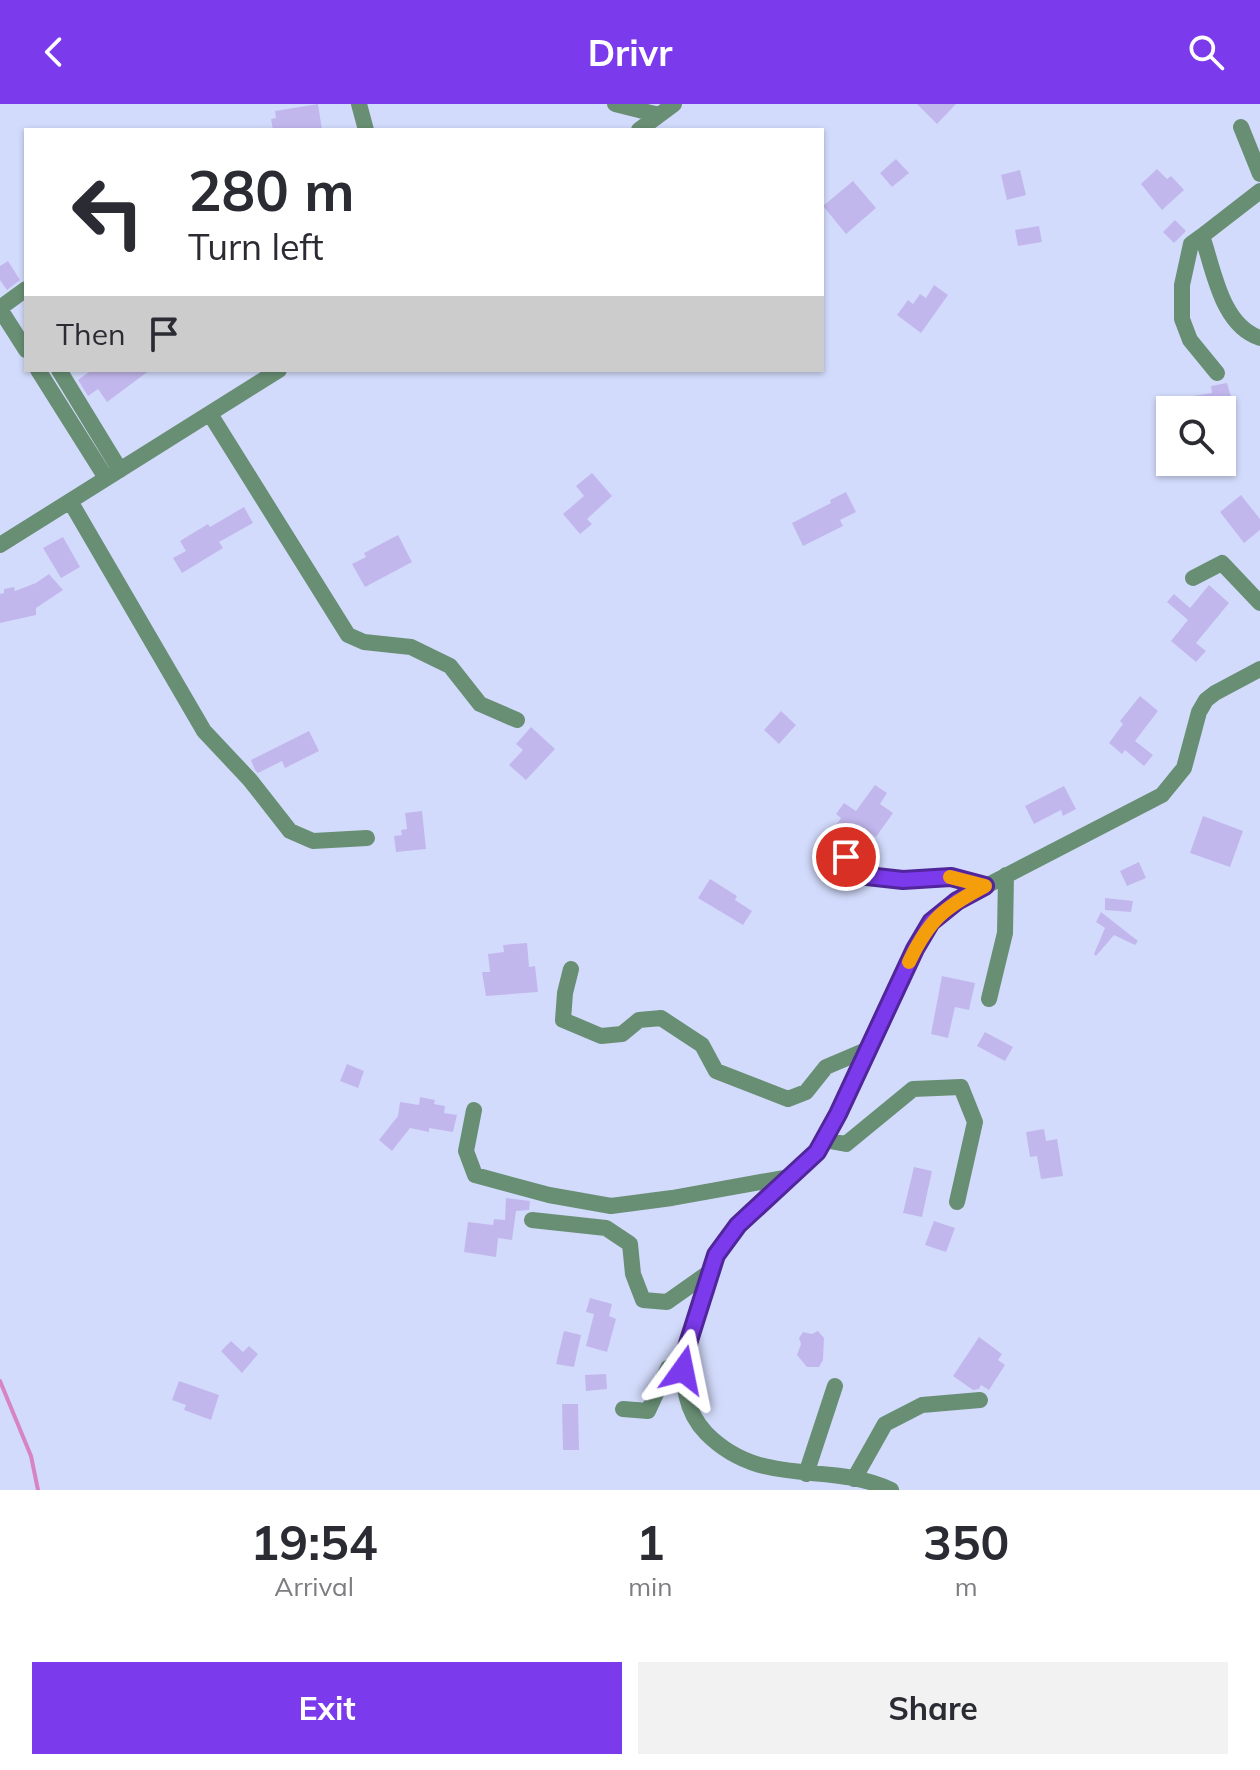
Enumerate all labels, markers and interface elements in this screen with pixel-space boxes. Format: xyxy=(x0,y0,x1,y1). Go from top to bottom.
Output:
icon: back xyxy=(32,30,76,74)
text: Drivr xyxy=(588,30,672,75)
icon: search xyxy=(1184,30,1228,74)
text: 280 m xyxy=(188,155,355,225)
icon: left xyxy=(56,160,160,264)
text: Turn left xyxy=(188,224,324,269)
icon: arrive xyxy=(142,312,186,356)
text: Then xyxy=(56,315,126,353)
map controls xyxy=(1156,396,1236,476)
button: search xyxy=(1156,396,1236,476)
pin xyxy=(812,823,880,891)
icon: arrive xyxy=(824,835,868,879)
position arrow xyxy=(641,1328,725,1412)
text: 19:54 xyxy=(251,1512,378,1572)
text: 1 xyxy=(636,1512,665,1572)
text: 350 xyxy=(923,1512,1009,1572)
text: Arrival xyxy=(274,1570,354,1603)
text: min xyxy=(628,1570,672,1603)
text: m xyxy=(955,1570,978,1603)
button: Exit xyxy=(32,1662,622,1754)
button: Share xyxy=(638,1662,1228,1754)

